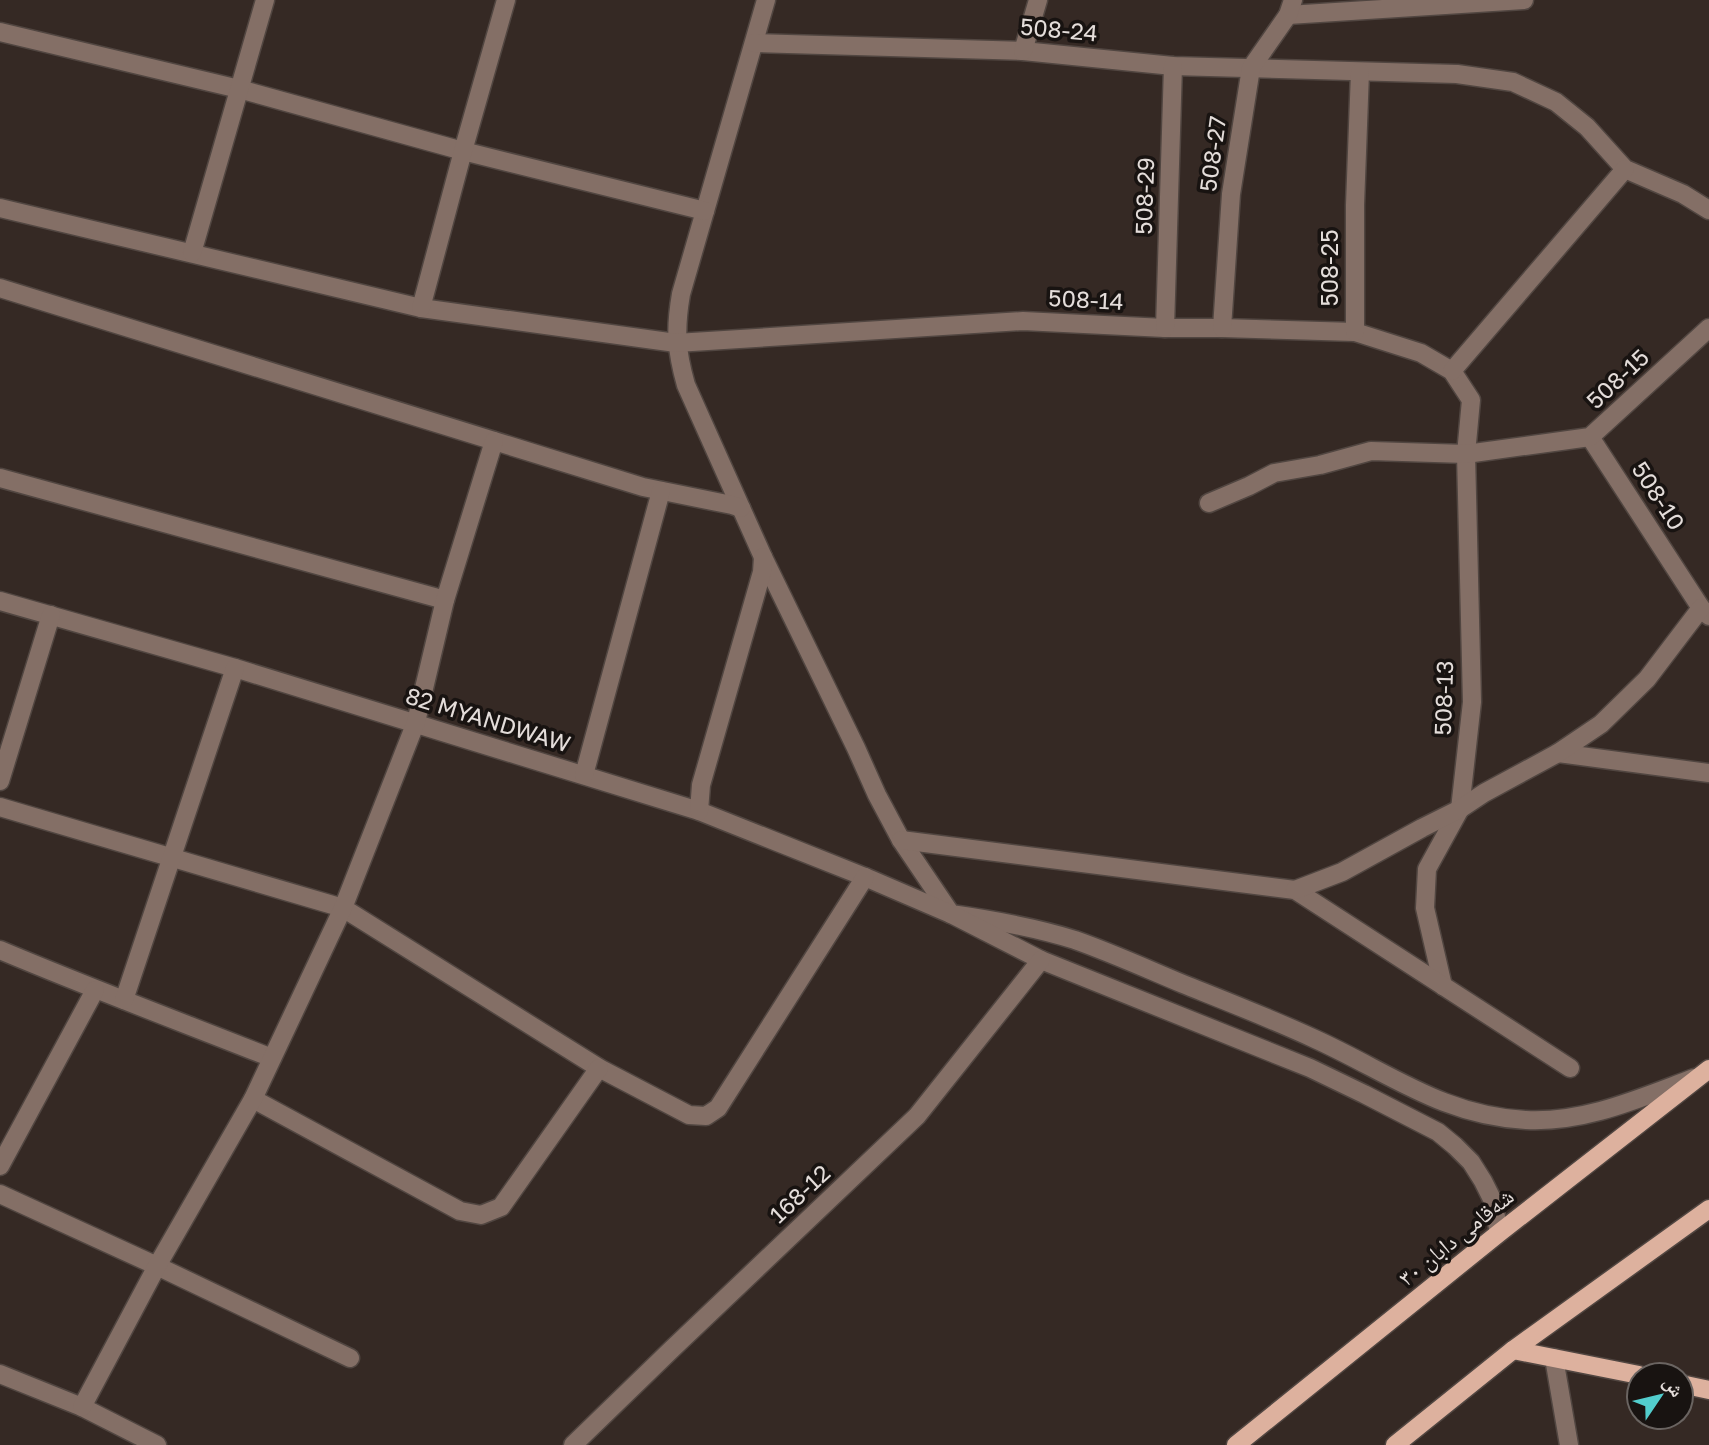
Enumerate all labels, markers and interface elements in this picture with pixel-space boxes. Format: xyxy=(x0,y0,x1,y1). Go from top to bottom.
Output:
street label: 508-24 xyxy=(1019,12,1099,46)
street label: 508-27 xyxy=(1193,114,1231,193)
street label: 508-29 xyxy=(1129,157,1159,235)
street label: 508-25 xyxy=(1315,229,1343,307)
street label: 508-14 xyxy=(1048,283,1125,315)
street label: 508-15 xyxy=(1580,342,1654,414)
street label: 508-10 xyxy=(1626,456,1691,535)
street label: 508-13 xyxy=(1428,660,1458,736)
street label: 82 MYANDWAW xyxy=(402,681,574,757)
street label: 168-12 xyxy=(763,1158,835,1228)
street label: شەقامی دابان ٣٠ xyxy=(1392,1181,1519,1292)
north arrow xyxy=(1625,1361,1695,1431)
text: ش xyxy=(1658,1371,1690,1401)

